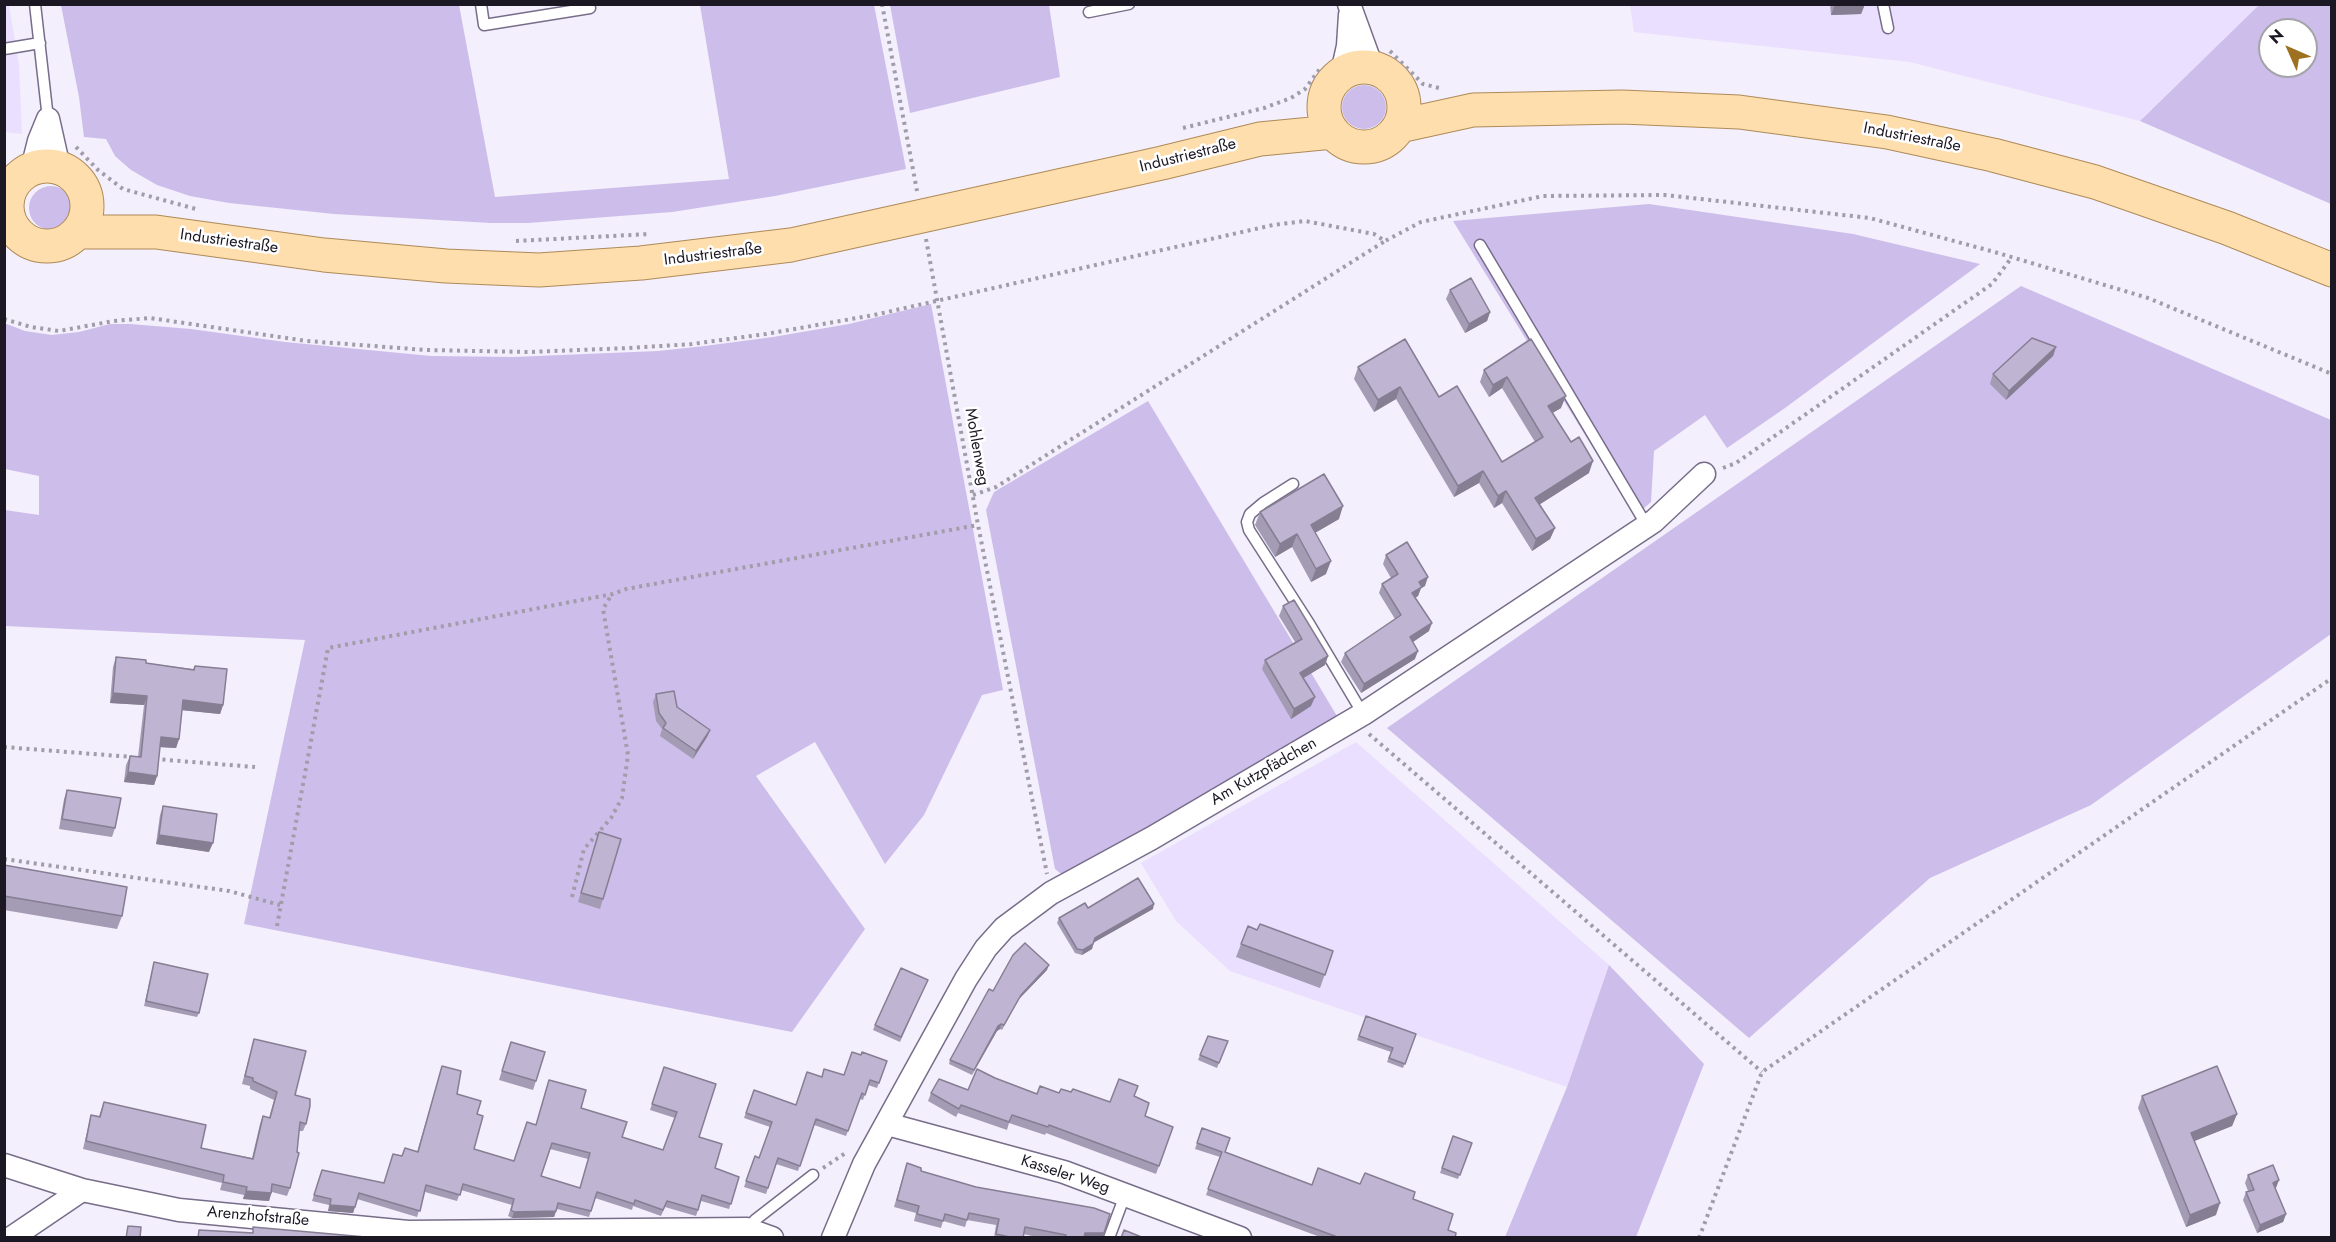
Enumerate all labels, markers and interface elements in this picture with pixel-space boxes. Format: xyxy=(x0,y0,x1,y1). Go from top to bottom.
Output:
north arrow xyxy=(2258,18,2318,78)
text: N xyxy=(2264,24,2289,49)
street label: Industriestraße xyxy=(1862,119,1962,157)
street label: Industriestraße xyxy=(1138,135,1238,177)
street label: Industriestraße xyxy=(179,226,279,258)
street label: Industriestraße xyxy=(663,239,763,271)
street label: Mohlenweg xyxy=(960,407,992,487)
street label: Am Kutzpfädchen xyxy=(1208,734,1320,810)
street label: Kasseler Weg xyxy=(1018,1152,1112,1198)
street label: Arenzhofstraße xyxy=(206,1203,310,1231)

